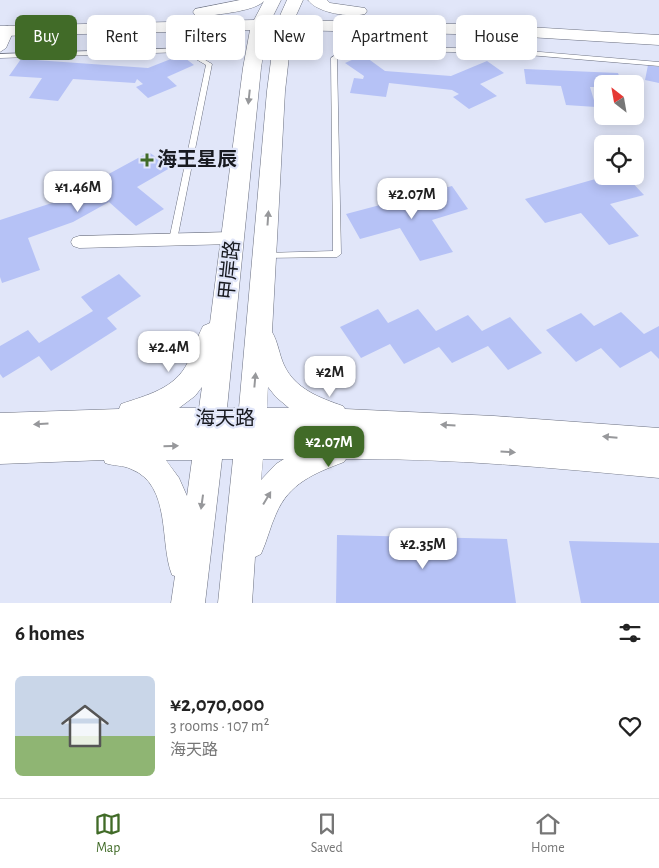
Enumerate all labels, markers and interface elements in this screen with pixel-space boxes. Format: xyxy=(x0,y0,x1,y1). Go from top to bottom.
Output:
chip: Buy xyxy=(15,15,77,60)
chip: Rent xyxy=(87,15,156,60)
chip: Filters xyxy=(166,15,245,60)
chip: New xyxy=(255,15,323,60)
chip: Apartment xyxy=(333,15,446,60)
chip: House xyxy=(456,15,537,60)
north arrow xyxy=(594,75,644,125)
map controls xyxy=(594,75,644,185)
one-way arrow xyxy=(245,89,253,105)
button: locate xyxy=(594,135,644,185)
place label: 海王星辰 xyxy=(157,148,237,170)
marker: 海王星辰 xyxy=(141,154,153,166)
pin: ¥1.46M xyxy=(37,170,119,213)
pin: ¥2.07M xyxy=(371,178,453,220)
text: ¥1.46M xyxy=(55,179,101,195)
text: ¥2.07M xyxy=(388,186,436,202)
one-way arrow xyxy=(264,210,272,226)
street label: 甲岸路 xyxy=(215,239,243,301)
pin: ¥2.4M xyxy=(134,330,204,373)
text: ¥2.4M xyxy=(149,339,189,355)
pin: ¥2M xyxy=(306,356,354,398)
text: ¥2M xyxy=(316,364,344,380)
one-way arrow xyxy=(251,372,259,388)
street label: 海天路 xyxy=(195,408,255,429)
one-way arrow xyxy=(33,420,49,428)
one-way arrow xyxy=(440,421,456,429)
pin: ¥2.07M xyxy=(288,426,370,468)
one-way arrow xyxy=(602,433,618,441)
text: ¥2.07M xyxy=(305,434,353,450)
one-way arrow xyxy=(163,442,179,450)
one-way arrow xyxy=(501,448,517,456)
one-way arrow xyxy=(263,491,272,504)
one-way arrow xyxy=(197,494,205,510)
pin: ¥2.35M xyxy=(382,528,464,570)
text: ¥2.35M xyxy=(400,536,446,552)
icon: filters xyxy=(616,619,644,647)
text: 6 homes xyxy=(15,623,85,644)
text: ¥2,070,000 xyxy=(170,694,264,715)
icon: home xyxy=(55,696,115,756)
icon: heart xyxy=(616,712,644,740)
text: 3 rooms · 107 m² xyxy=(170,718,269,734)
text: 海天路 xyxy=(170,742,218,758)
tab: Map xyxy=(94,810,122,857)
tab: Saved xyxy=(311,810,343,857)
tab: Home xyxy=(531,810,565,857)

